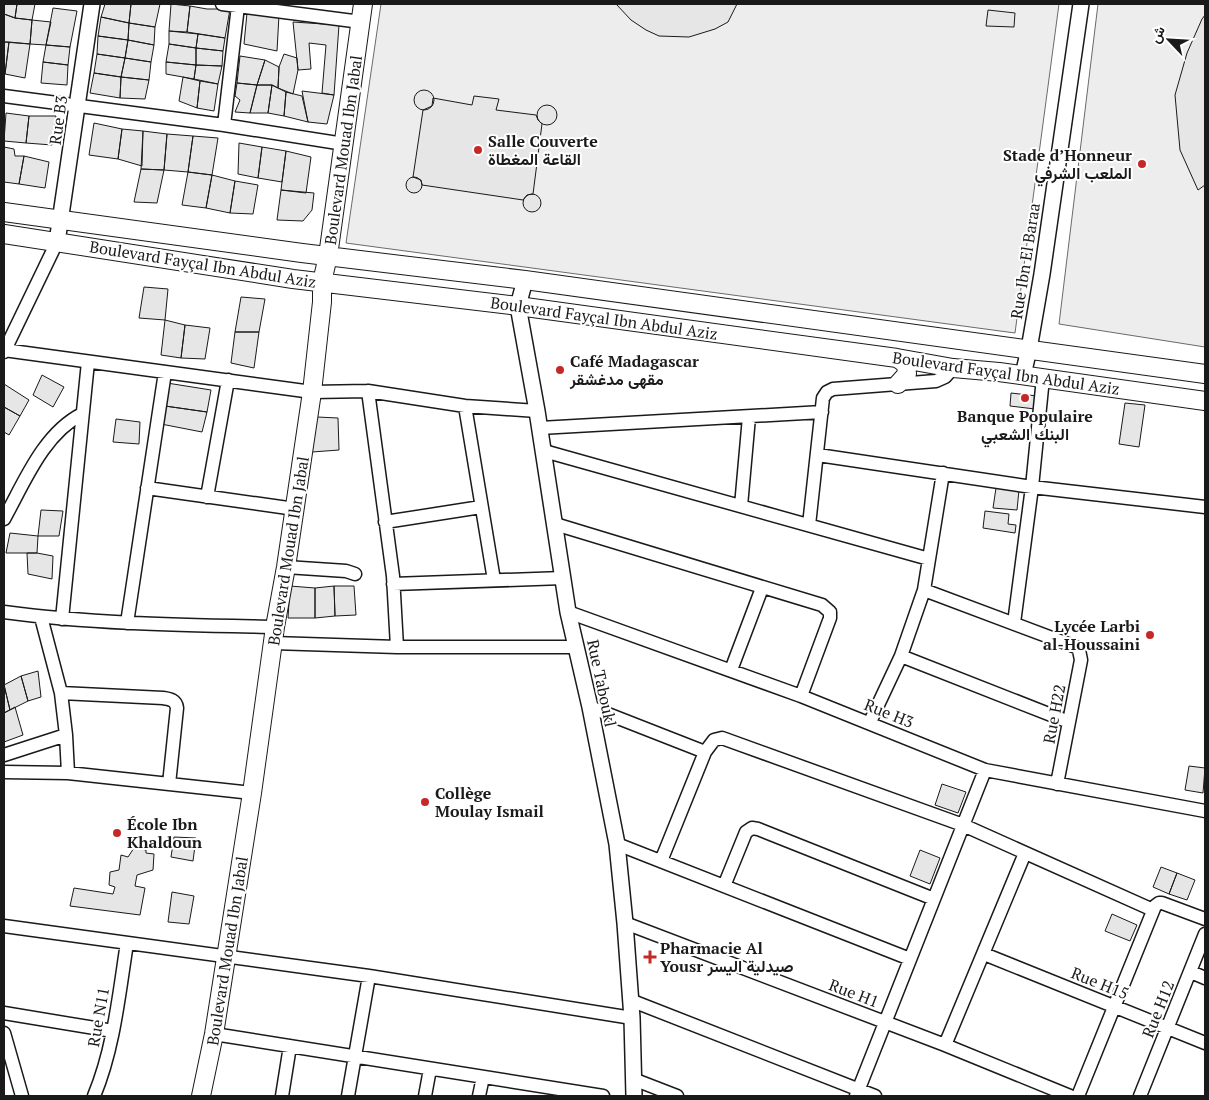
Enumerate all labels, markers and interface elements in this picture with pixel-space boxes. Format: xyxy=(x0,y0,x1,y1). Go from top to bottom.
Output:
north arrow xyxy=(1144,15,1194,65)
text: ش xyxy=(1145,22,1169,46)
street label: Boulevard Mouad Ibn Jabal xyxy=(319,54,367,246)
street label: Rue B3 xyxy=(44,94,72,146)
place label: Salle Couverte القاعة المغطاة xyxy=(488,130,598,170)
marker: Salle Couverte القاعة المغطاة xyxy=(472,144,484,156)
place label: Stade d’Honneur الملعب الشرفي xyxy=(1003,144,1132,187)
marker: Stade d’Honneur الملعب الشرفي xyxy=(1136,158,1148,170)
street label: Rue Ibn El Baraa xyxy=(1005,201,1045,321)
street label: Boulevard Fayçal Ibn Abdul Aziz xyxy=(88,235,318,293)
street label: Boulevard Fayçal Ibn Abdul Aziz xyxy=(489,291,719,345)
street label: Boulevard Fayçal Ibn Abdul Aziz xyxy=(891,346,1121,400)
place label: Café Madagascar مقهى مدغشقر xyxy=(569,350,699,390)
marker: Café Madagascar مقهى مدغشقر xyxy=(554,364,566,376)
marker: Banque Populaire البنك الشعبي xyxy=(1019,392,1031,404)
place label: Banque Populaire البنك الشعبي xyxy=(957,405,1093,448)
street label: Boulevard Mouad Ibn Jabal xyxy=(262,455,314,647)
place label: Lycée Larbi al-Houssaini xyxy=(1043,615,1140,655)
marker: Lycée Larbi al-Houssaini xyxy=(1144,629,1156,641)
street label: Rue Taboukl xyxy=(582,637,622,729)
street label: Rue H22 xyxy=(1037,682,1071,746)
street label: Rue H3 xyxy=(861,693,917,733)
place label: Collège Moulay Ismail xyxy=(435,782,544,822)
marker: Collège Moulay Ismail xyxy=(419,796,431,808)
place label: École Ibn Khaldoun xyxy=(127,813,203,853)
marker: École Ibn Khaldoun xyxy=(111,827,123,839)
street label: Boulevard Mouad Ibn Jabal xyxy=(201,855,253,1047)
place label: Pharmacie Al Yousr صيدلية اليسر xyxy=(660,937,794,977)
marker: Pharmacie Al Yousr صيدلية اليسر xyxy=(644,951,656,963)
street label: Rue H15 xyxy=(1068,962,1132,1004)
street label: Rue H1 xyxy=(826,974,882,1012)
street label: Rue H12 xyxy=(1137,977,1179,1041)
street label: Rue N11 xyxy=(82,985,114,1049)

